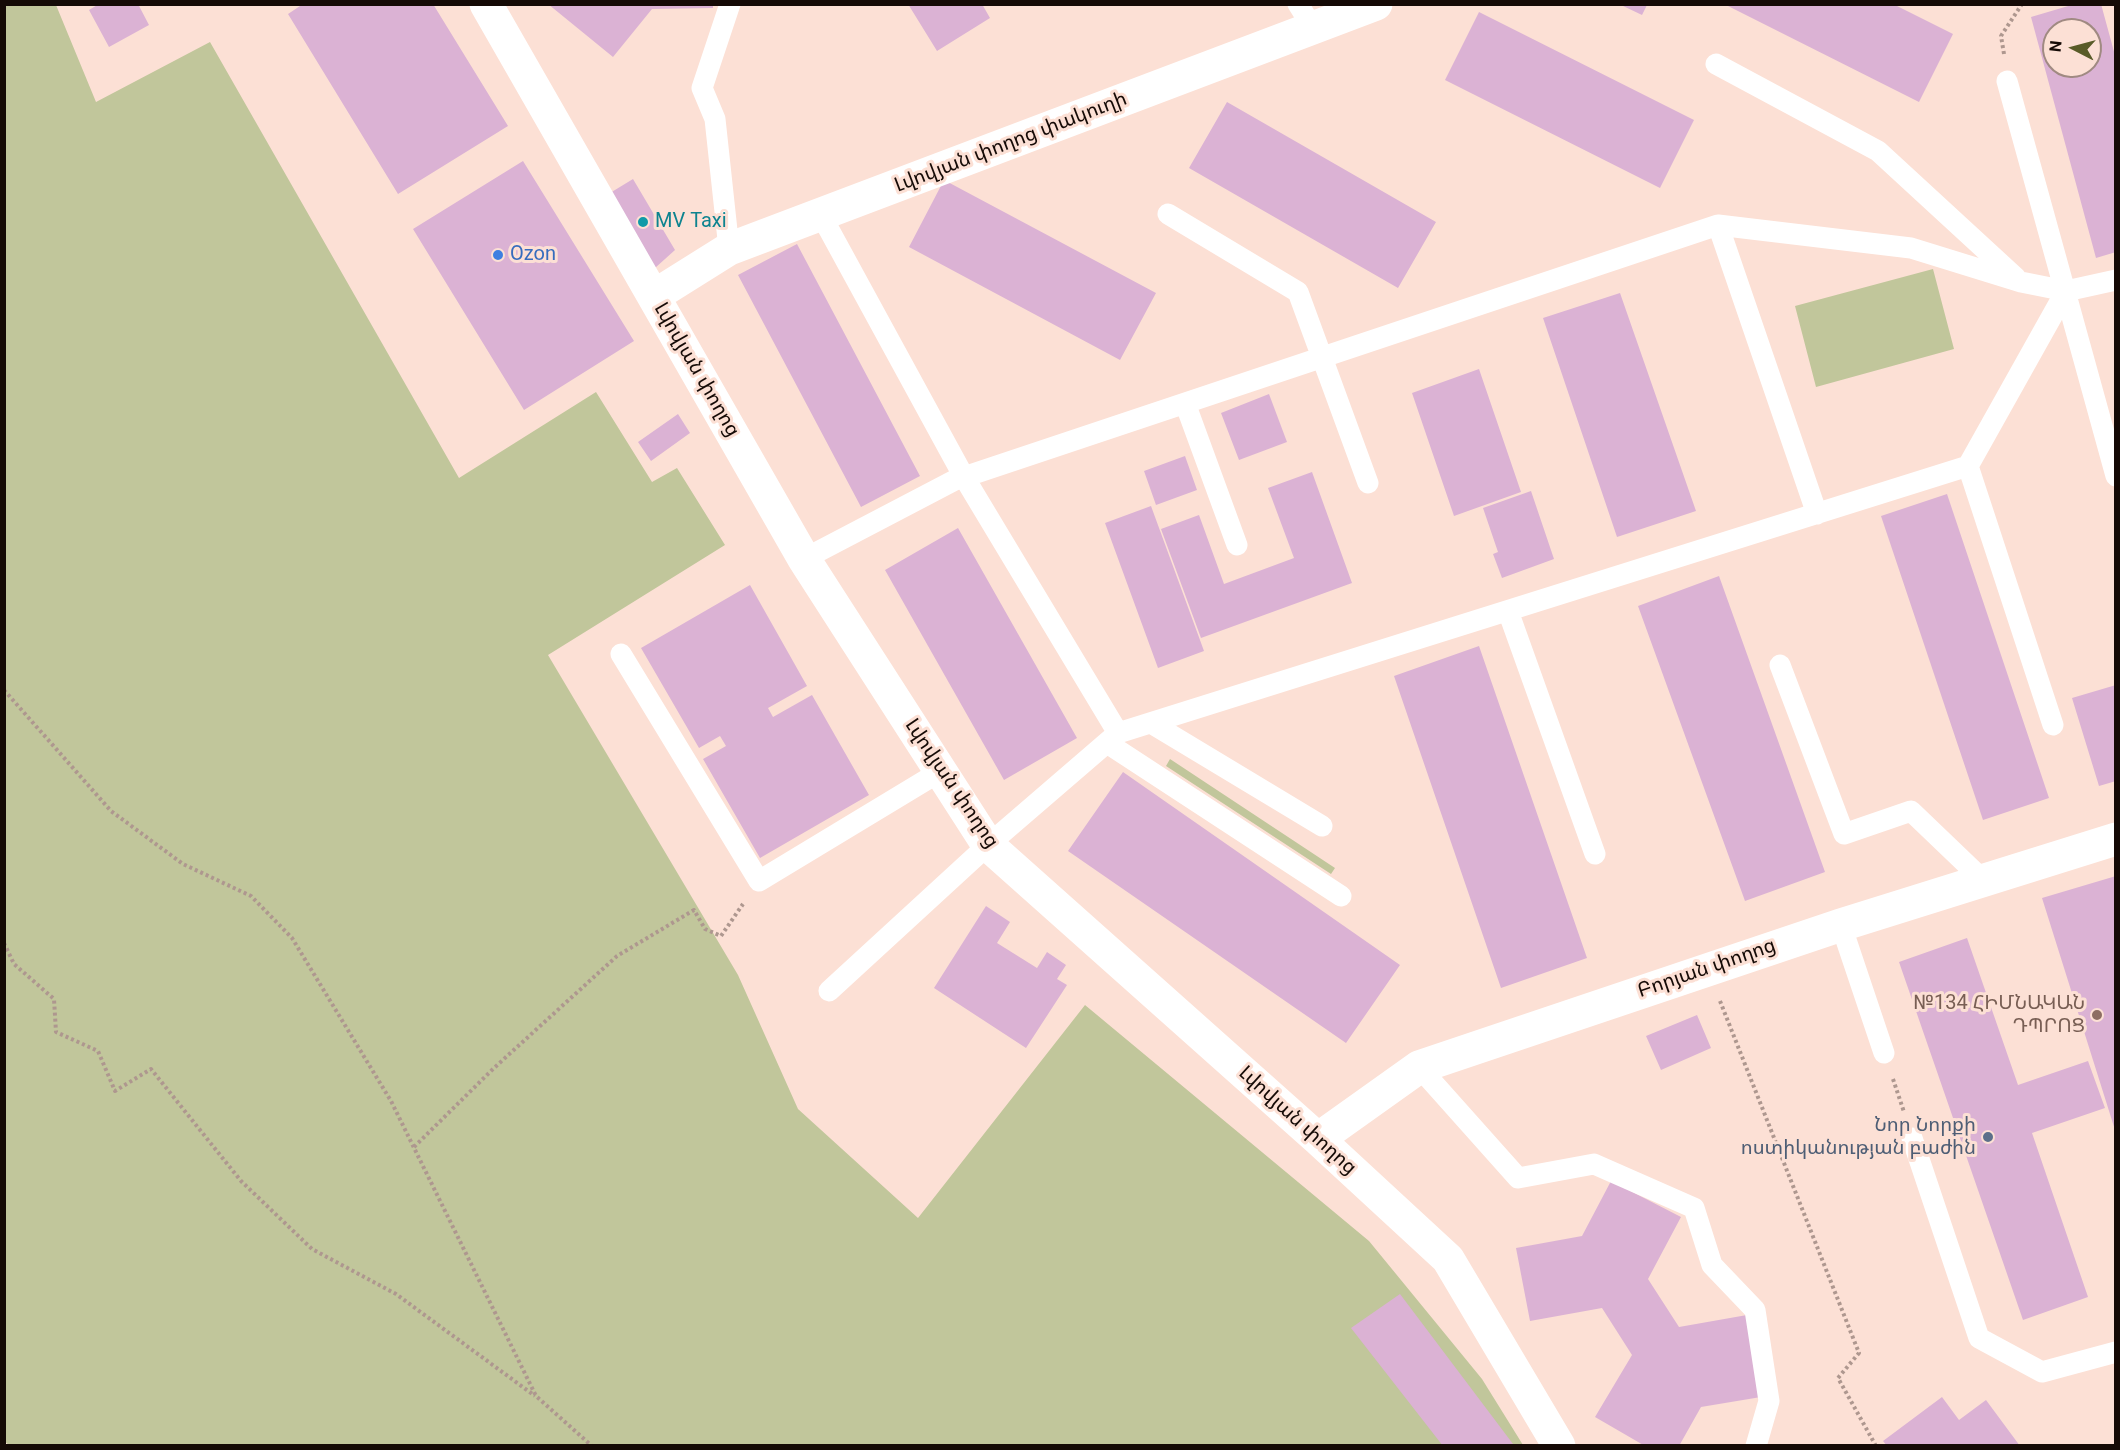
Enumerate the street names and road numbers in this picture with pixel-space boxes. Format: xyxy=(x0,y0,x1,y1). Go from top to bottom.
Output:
street label: Լվովյան փողոց փակուղի xyxy=(891,87,1131,199)
street label: Լվովյան փողոց xyxy=(648,299,744,441)
street label: Լվովյան փողոց xyxy=(899,715,1003,853)
street label: Բորյան փողոց xyxy=(1635,934,1779,1004)
street label: Լվովյան փողոց xyxy=(1233,1062,1361,1180)

